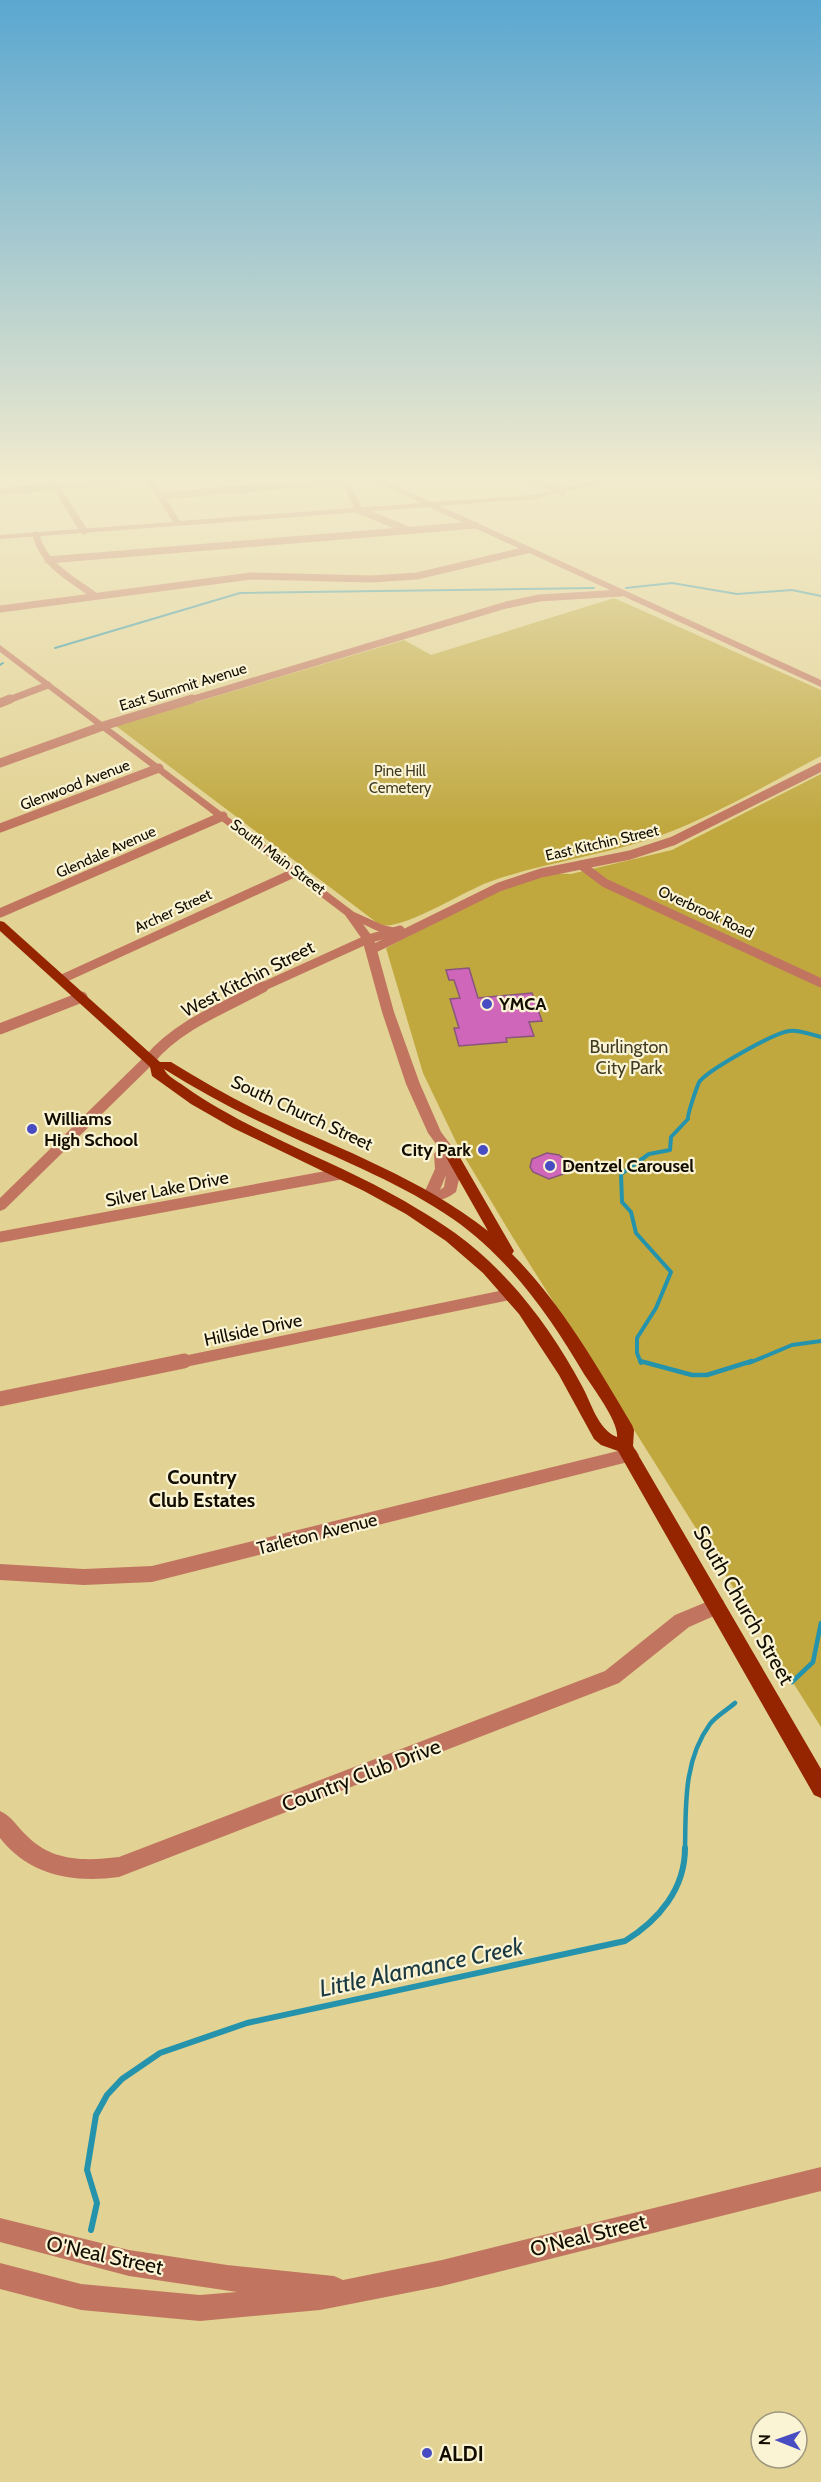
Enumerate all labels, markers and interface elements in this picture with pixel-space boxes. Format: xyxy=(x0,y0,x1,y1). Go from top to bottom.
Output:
street label: East Summit Avenue xyxy=(117,659,249,715)
street label: Glenwood Avenue xyxy=(18,756,133,814)
park label: Pine Hill Cemetery xyxy=(369,762,432,797)
street label: South Main Street xyxy=(227,815,329,899)
street label: East Kitchin Street xyxy=(544,821,660,865)
street label: Glendale Avenue xyxy=(53,822,159,882)
street label: Overbrook Road xyxy=(655,882,757,942)
street label: Archer Street xyxy=(132,885,214,937)
street label: West Kitchin Street xyxy=(178,936,318,1022)
place label: YMCA xyxy=(498,993,547,1015)
marker: YMCA xyxy=(480,997,494,1011)
park label: Burlington City Park xyxy=(590,1036,668,1079)
street label: South Church Street xyxy=(228,1071,376,1155)
place label: Williams High School xyxy=(44,1108,138,1151)
marker: Williams High School xyxy=(25,1122,39,1136)
place label: City Park xyxy=(401,1139,471,1161)
marker: City Park xyxy=(476,1143,490,1157)
place label: Dentzel Carousel xyxy=(562,1155,694,1177)
marker: Dentzel Carousel xyxy=(543,1159,557,1173)
street label: Silver Lake Drive xyxy=(104,1166,230,1212)
street label: Hillside Drive xyxy=(202,1309,304,1351)
district label: Country Club Estates xyxy=(149,1465,255,1512)
street label: Tarleton Avenue xyxy=(255,1508,379,1560)
street label: South Church Street xyxy=(688,1521,800,1689)
street label: Country Club Drive xyxy=(278,1733,444,1817)
water label: Little Alamance Creek xyxy=(316,1931,526,2003)
street label: O'Neal Street xyxy=(527,2209,649,2261)
street label: O'Neal Street xyxy=(44,2230,166,2280)
north arrow xyxy=(749,2410,809,2470)
text: N xyxy=(755,2434,774,2446)
place label: ALDI xyxy=(439,2441,484,2466)
marker: ALDI xyxy=(420,2446,434,2460)

